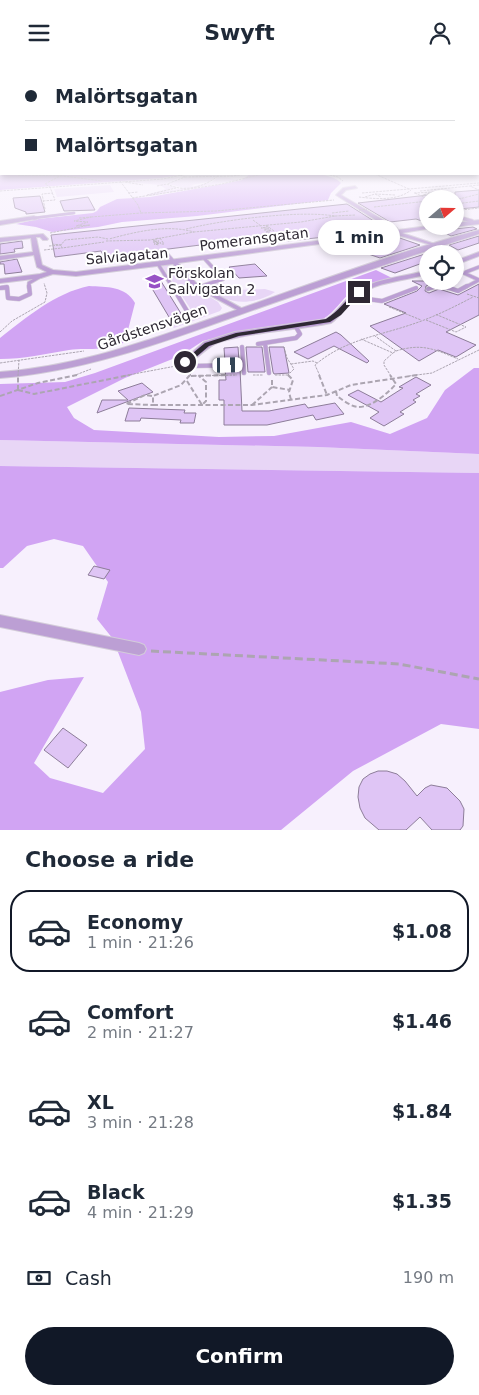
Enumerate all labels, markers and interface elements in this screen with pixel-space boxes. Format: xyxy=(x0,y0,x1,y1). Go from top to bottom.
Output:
icon: menu xyxy=(25,19,53,47)
icon: person xyxy=(426,19,454,47)
text: Swyft xyxy=(204,20,275,45)
text: Malörtsgatan xyxy=(55,85,198,107)
text: Malörtsgatan xyxy=(55,134,198,156)
north arrow xyxy=(419,190,464,235)
map controls xyxy=(419,190,464,290)
callout: 1 min xyxy=(318,219,400,255)
street label: Pomeransgatan xyxy=(199,224,309,254)
text: 1 min xyxy=(334,228,384,247)
street label: Salviagatan xyxy=(85,244,169,268)
button: locate xyxy=(419,245,464,290)
place label: Förskolan Salvigatan 2 xyxy=(168,265,255,297)
school or university icon: Förskolan Salvigatan 2 xyxy=(144,271,164,291)
route end xyxy=(348,281,370,303)
street label: Gårdstensvägen xyxy=(95,301,209,353)
route start xyxy=(174,351,196,373)
car xyxy=(212,357,243,373)
text: Choose a ride xyxy=(25,847,194,872)
icon: car xyxy=(27,909,72,954)
text: Economy xyxy=(87,911,183,933)
text: $1.08 xyxy=(392,920,452,942)
text: 1 min · 21:26 xyxy=(87,933,194,952)
icon: car xyxy=(27,999,72,1044)
text: Comfort xyxy=(87,1001,174,1023)
text: $1.46 xyxy=(392,1010,452,1032)
text: 2 min · 21:27 xyxy=(87,1023,194,1042)
icon: car xyxy=(27,1089,72,1134)
text: XL xyxy=(87,1091,114,1113)
text: $1.84 xyxy=(392,1100,452,1122)
text: 3 min · 21:28 xyxy=(87,1113,194,1132)
icon: car xyxy=(27,1179,72,1224)
text: Black xyxy=(87,1181,145,1203)
text: $1.35 xyxy=(392,1190,452,1212)
text: 4 min · 21:29 xyxy=(87,1203,194,1222)
icon: cash xyxy=(25,1264,53,1292)
text: Cash xyxy=(65,1267,112,1289)
text: 190 m xyxy=(403,1268,454,1287)
button: Confirm xyxy=(25,1327,454,1385)

